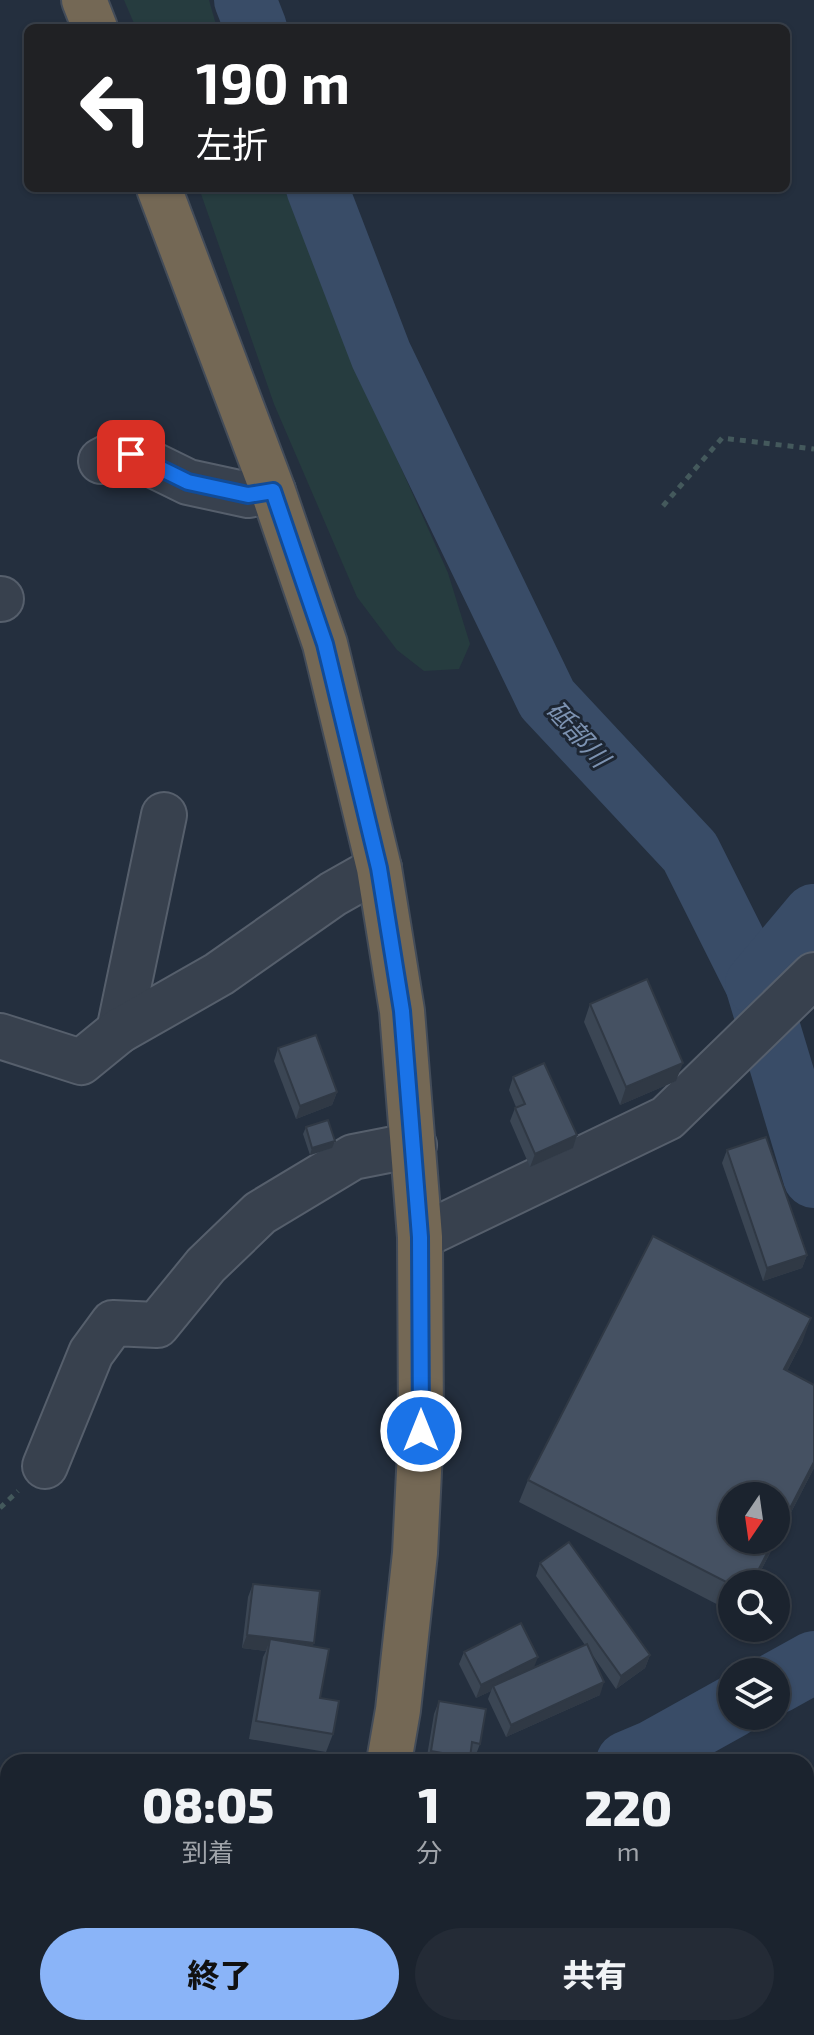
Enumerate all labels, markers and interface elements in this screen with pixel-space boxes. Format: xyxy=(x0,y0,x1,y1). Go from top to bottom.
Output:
text: 190 m xyxy=(196,48,350,115)
icon: left xyxy=(64,56,168,160)
text: 左折 xyxy=(196,122,268,165)
pin xyxy=(97,420,165,488)
icon: arrive xyxy=(109,432,153,476)
water label: 砥部川 xyxy=(541,694,619,775)
position arrow xyxy=(379,1389,463,1473)
north arrow xyxy=(718,1482,790,1554)
map controls xyxy=(718,1482,790,1730)
button: search xyxy=(718,1570,790,1642)
button: layers xyxy=(718,1658,790,1730)
text: 08:05 xyxy=(142,1775,274,1833)
text: 1 xyxy=(418,1775,440,1833)
text: 220 xyxy=(584,1778,672,1836)
text: m xyxy=(617,1835,639,1866)
text: 到着 xyxy=(182,1836,234,1867)
text: 分 xyxy=(416,1836,442,1867)
button: 終了 xyxy=(40,1928,399,2020)
button: 共有 xyxy=(415,1928,774,2020)

